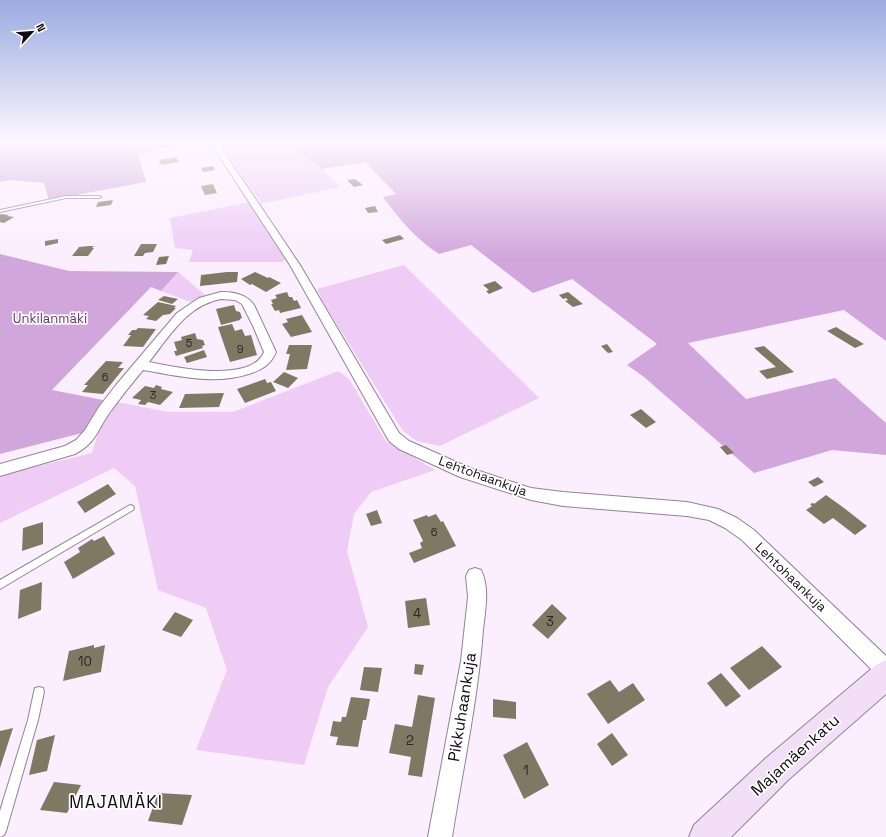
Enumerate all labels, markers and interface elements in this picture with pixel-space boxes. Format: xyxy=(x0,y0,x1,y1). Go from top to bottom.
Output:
north arrow xyxy=(12,12,52,52)
text: N xyxy=(33,21,49,34)
park label: Unkilanmäki xyxy=(13,310,87,327)
house number: 5 xyxy=(186,336,193,350)
house number: 9 xyxy=(237,342,244,356)
house number: 6 xyxy=(102,370,109,384)
house number: 3 xyxy=(150,388,157,402)
street label: Lehtohaankuja xyxy=(436,452,530,500)
house number: 6 xyxy=(431,525,438,539)
street label: Lehtohaankuja xyxy=(752,539,831,616)
house number: 4 xyxy=(413,605,421,622)
house number: 3 xyxy=(546,613,554,630)
street label: Pikkuhaankuja xyxy=(443,651,481,763)
house number: 10 xyxy=(78,653,92,670)
street label: Majamäenkatu xyxy=(746,710,844,800)
house number: 2 xyxy=(406,732,414,749)
house number: 1 xyxy=(523,762,529,779)
district label: MAJAMÄKI xyxy=(69,791,163,813)

